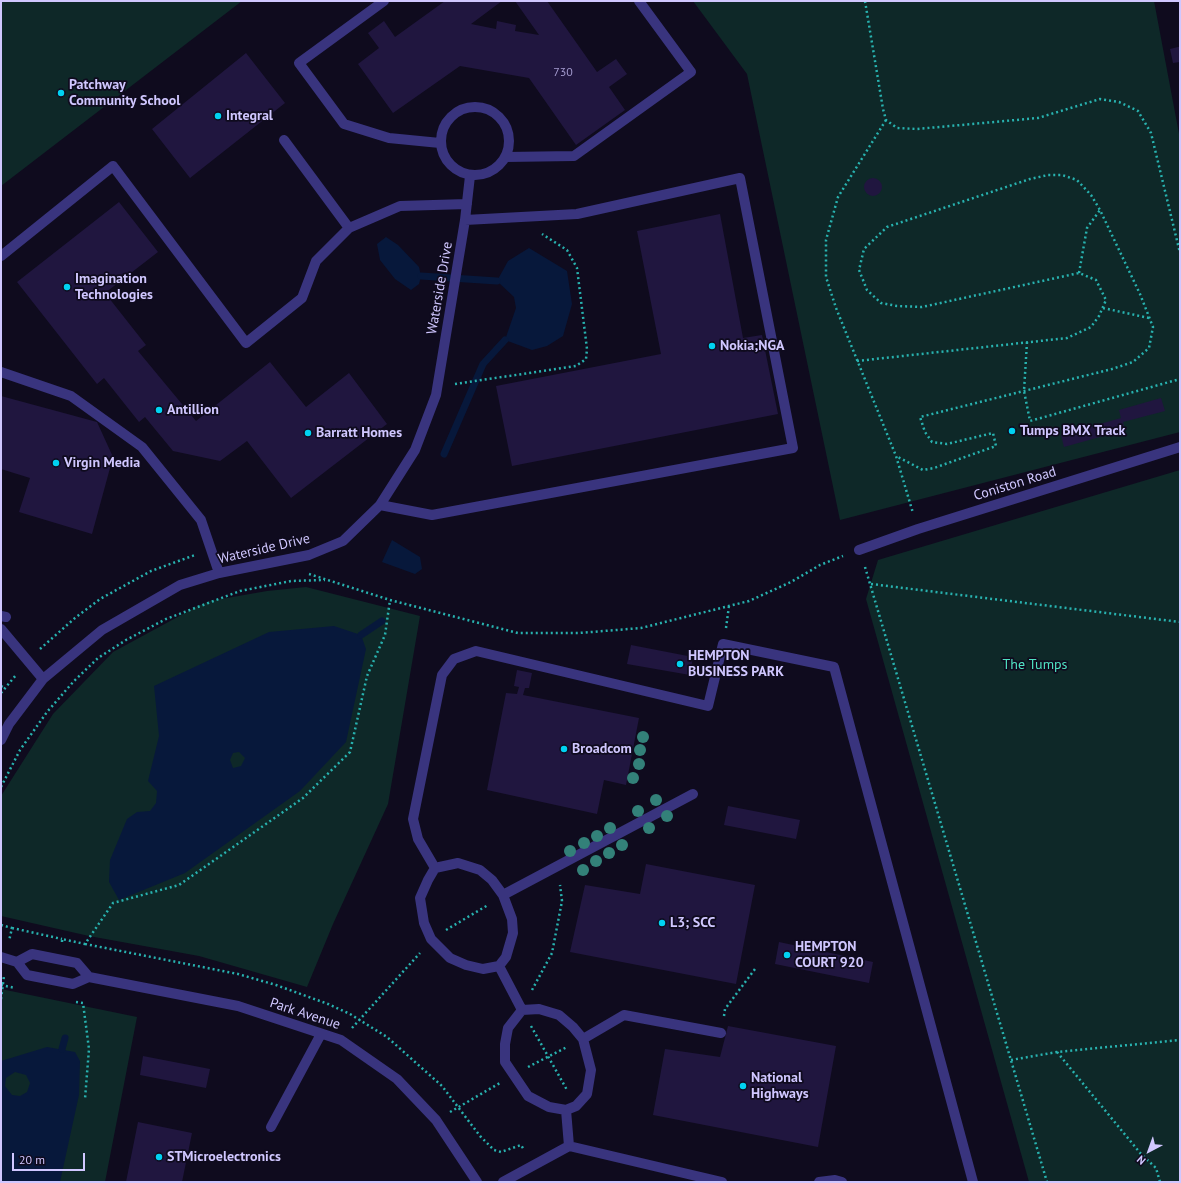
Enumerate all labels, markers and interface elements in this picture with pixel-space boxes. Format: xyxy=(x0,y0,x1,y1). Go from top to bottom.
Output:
house number: 730 xyxy=(553,66,573,80)
place label: Patchway Community School xyxy=(69,77,180,110)
marker: Patchway Community School xyxy=(56,88,66,98)
place label: Integral xyxy=(226,108,273,124)
marker: Integral xyxy=(213,111,223,121)
street label: Waterside Drive xyxy=(424,240,456,336)
place label: Imagination Technologies xyxy=(75,271,153,304)
marker: Imagination Technologies xyxy=(62,282,72,292)
place label: Nokia;NGA xyxy=(720,338,785,354)
marker: Nokia;NGA xyxy=(707,341,717,351)
place label: Antillion xyxy=(167,402,219,418)
marker: Antillion xyxy=(154,405,164,415)
place label: Tumps BMX Track xyxy=(1020,423,1125,439)
place label: Barratt Homes xyxy=(316,425,402,441)
marker: Tumps BMX Track xyxy=(1007,426,1017,436)
marker: Barratt Homes xyxy=(303,428,313,438)
place label: Virgin Media xyxy=(64,455,140,471)
marker: Virgin Media xyxy=(51,458,61,468)
street label: Coniston Road xyxy=(972,463,1058,505)
street label: Waterside Drive xyxy=(216,530,312,568)
place label: HEMPTON BUSINESS PARK xyxy=(688,648,784,680)
park label: The Tumps xyxy=(1003,657,1067,673)
marker: HEMPTON BUSINESS PARK xyxy=(675,659,685,669)
place label: Broadcom xyxy=(572,741,632,757)
marker: Broadcom xyxy=(559,744,569,754)
place label: L3; SCC xyxy=(670,915,715,931)
marker: L3; SCC xyxy=(657,918,667,928)
place label: HEMPTON COURT 920 xyxy=(795,939,864,972)
marker: HEMPTON COURT 920 xyxy=(782,950,792,960)
street label: Park Avenue xyxy=(268,995,342,1033)
place label: National Highways xyxy=(751,1070,809,1102)
marker: National Highways xyxy=(738,1081,748,1091)
north arrow xyxy=(1129,1131,1169,1171)
scale bar xyxy=(14,1145,87,1171)
place label: STMicroelectronics xyxy=(167,1149,281,1165)
text: 20 m xyxy=(19,1152,45,1167)
marker: STMicroelectronics xyxy=(154,1152,164,1162)
text: N xyxy=(1134,1152,1148,1168)

